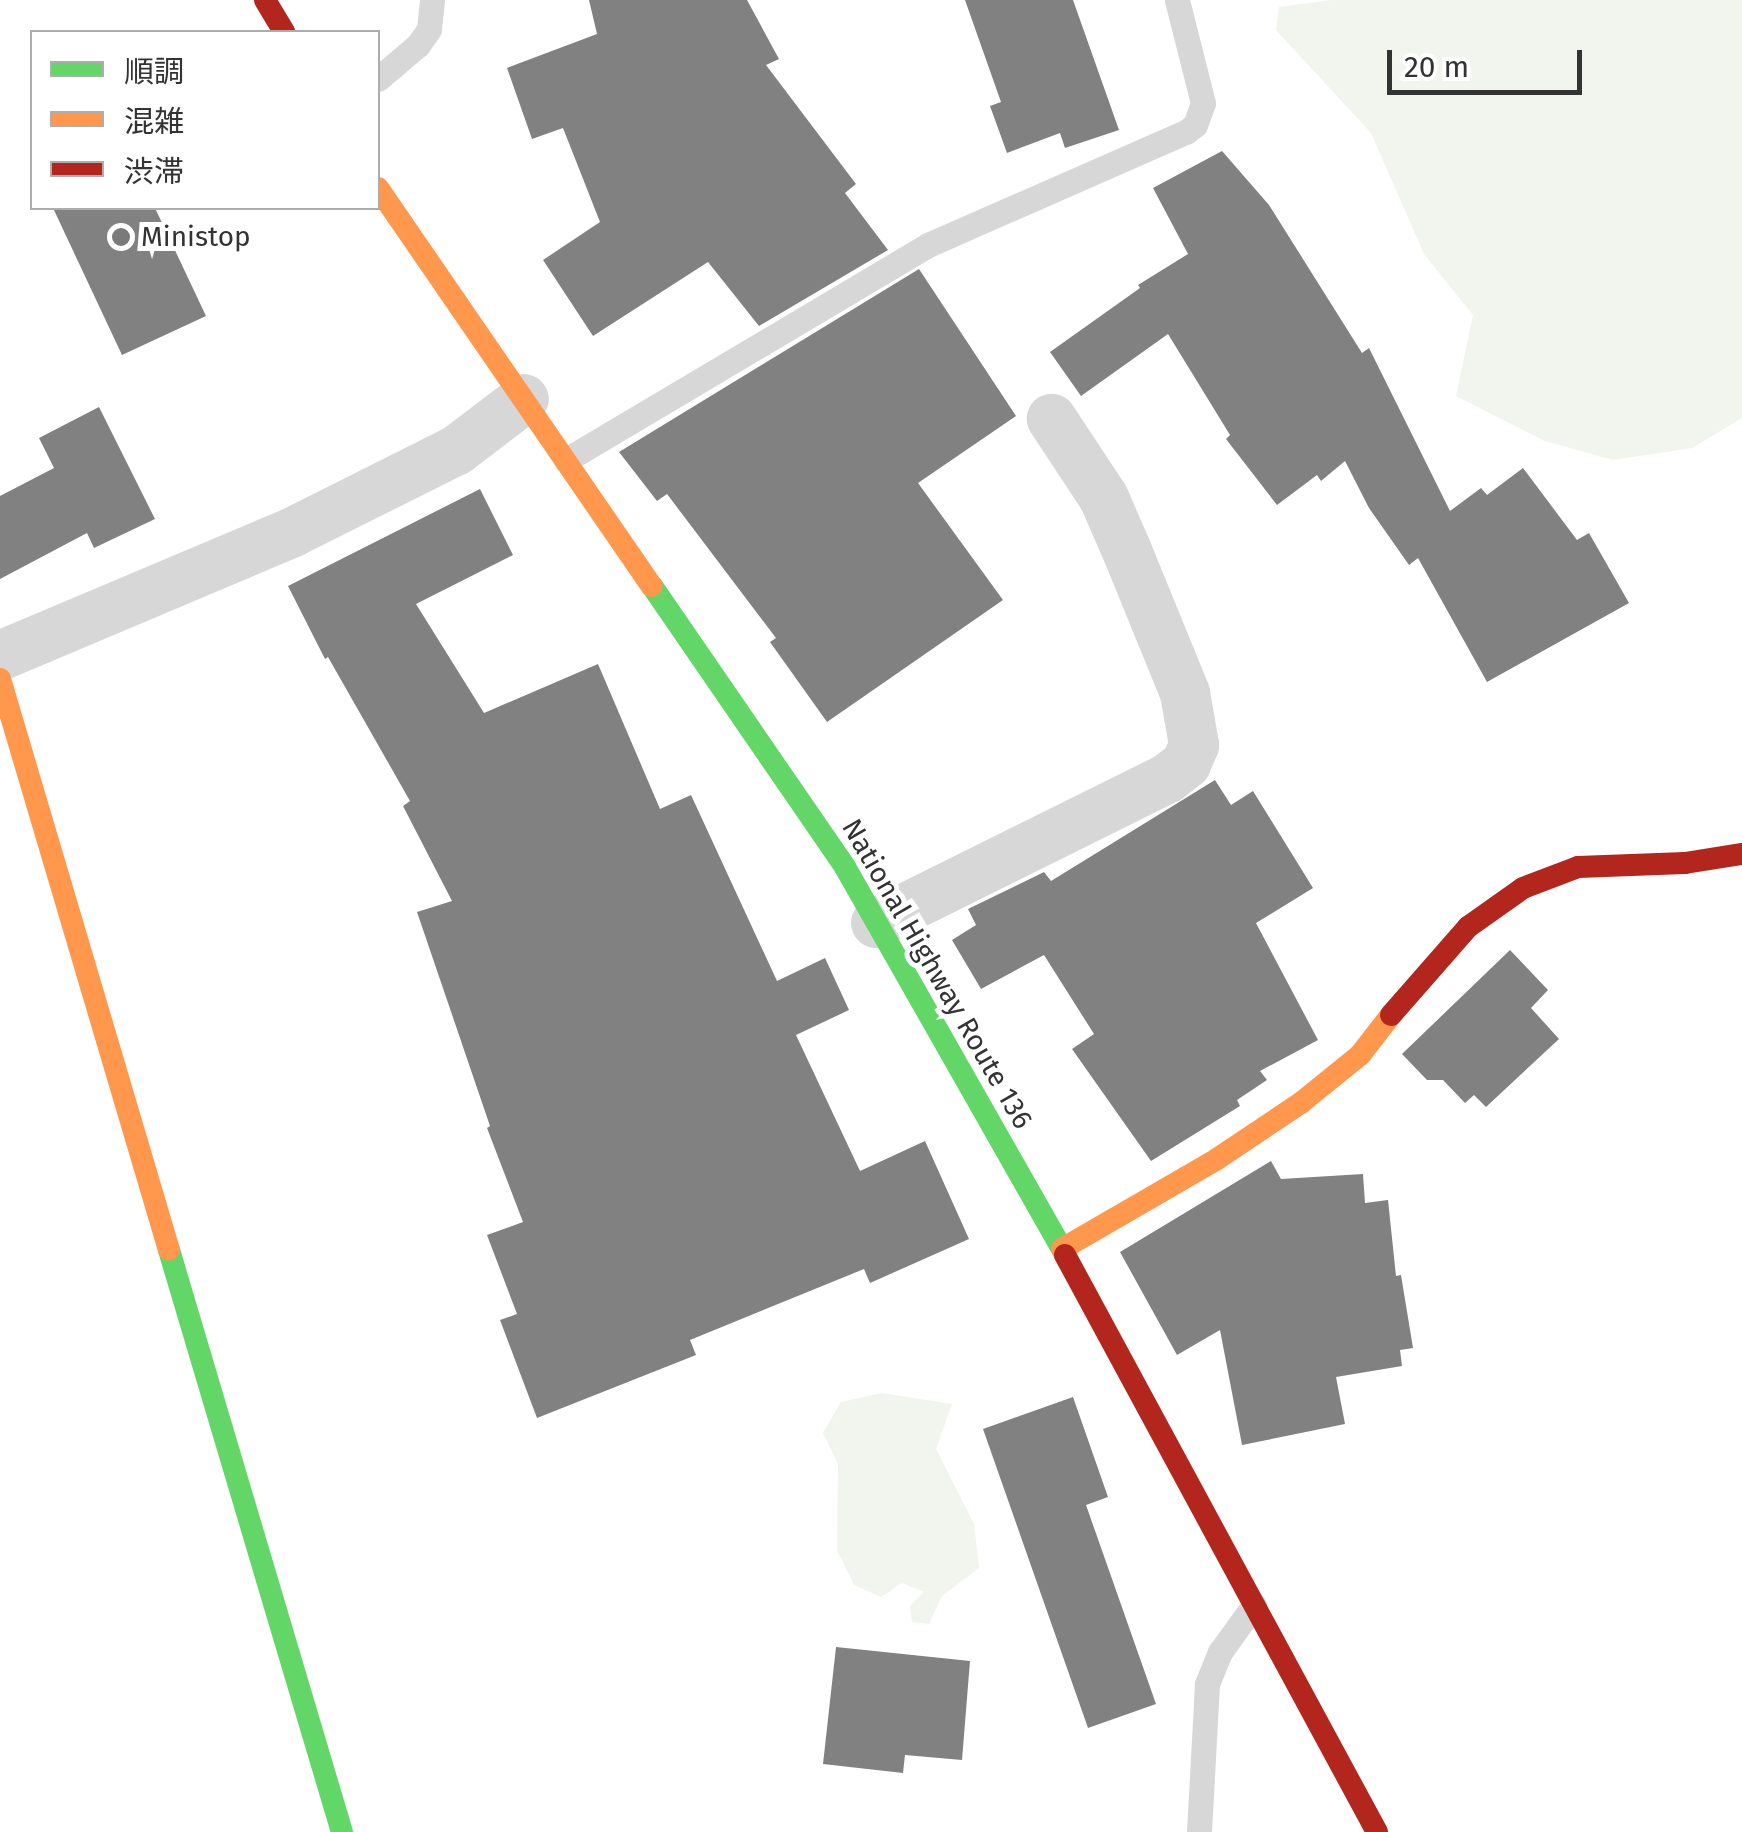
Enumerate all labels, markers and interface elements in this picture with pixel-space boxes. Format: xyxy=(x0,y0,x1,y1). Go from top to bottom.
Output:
legend xyxy=(30,30,380,210)
scale bar xyxy=(1392,30,1587,92)
text: 20 m xyxy=(1404,49,1469,85)
text: 順調 xyxy=(124,54,184,90)
text: 混雑 xyxy=(124,104,184,140)
text: 渋滞 xyxy=(124,154,184,190)
place label: Ministop xyxy=(141,220,251,254)
marker: Ministop xyxy=(110,226,132,248)
street label: National Highway Route 136 xyxy=(834,813,1040,1135)

